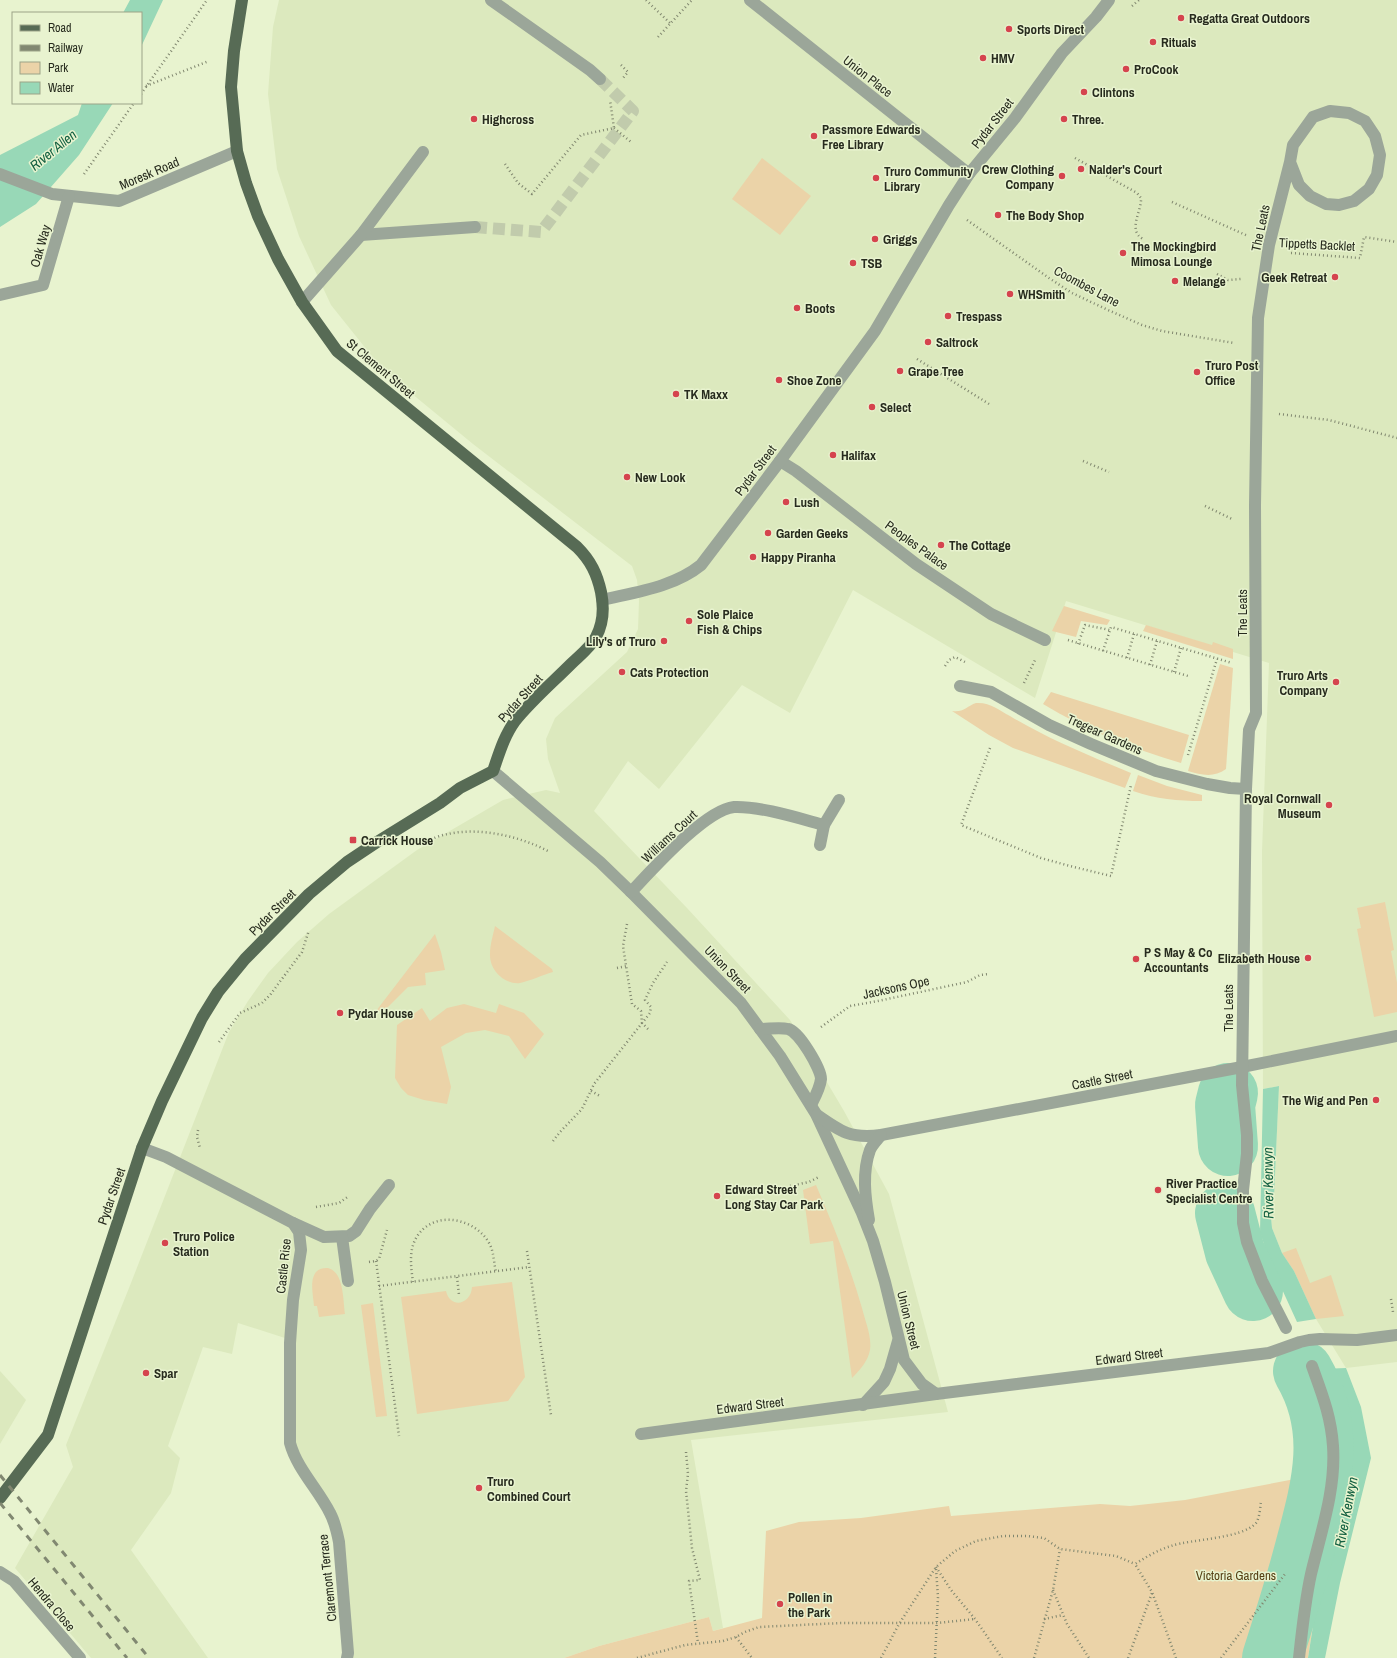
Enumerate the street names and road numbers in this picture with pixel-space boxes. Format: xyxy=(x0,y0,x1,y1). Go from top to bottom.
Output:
street label: Union Place xyxy=(840,52,896,101)
street label: Pydar Street xyxy=(967,95,1017,152)
street label: Moresk Road xyxy=(117,153,182,194)
street label: The Leats xyxy=(1247,203,1274,253)
street label: Oak Way xyxy=(26,222,55,269)
street label: Tippetts Backlet xyxy=(1278,234,1355,255)
street label: Coombes Lane xyxy=(1051,262,1123,311)
street label: St Clement Street xyxy=(343,335,418,402)
street label: Pydar Street xyxy=(731,442,780,499)
street label: Peoples Palace xyxy=(882,517,952,574)
street label: The Leats xyxy=(1234,589,1251,637)
street label: Pydar Street xyxy=(494,671,547,726)
street label: Tregear Gardens xyxy=(1064,710,1145,759)
street label: Williams Court xyxy=(638,806,701,866)
street label: Pydar Street xyxy=(245,885,299,939)
street label: Union Street xyxy=(701,942,755,997)
street label: Jacksons Ope xyxy=(861,972,931,1003)
street label: The Leats xyxy=(1220,984,1237,1032)
street label: Castle Street xyxy=(1070,1065,1134,1094)
street label: Pydar Street xyxy=(94,1165,129,1227)
street label: Castle Rise xyxy=(272,1238,295,1294)
street label: Union Street xyxy=(893,1289,924,1351)
street label: Edward Street xyxy=(1094,1344,1164,1369)
street label: Edward Street xyxy=(715,1393,785,1418)
street label: Claremont Terrace xyxy=(314,1533,341,1622)
street label: Hendra Close xyxy=(24,1574,79,1635)

